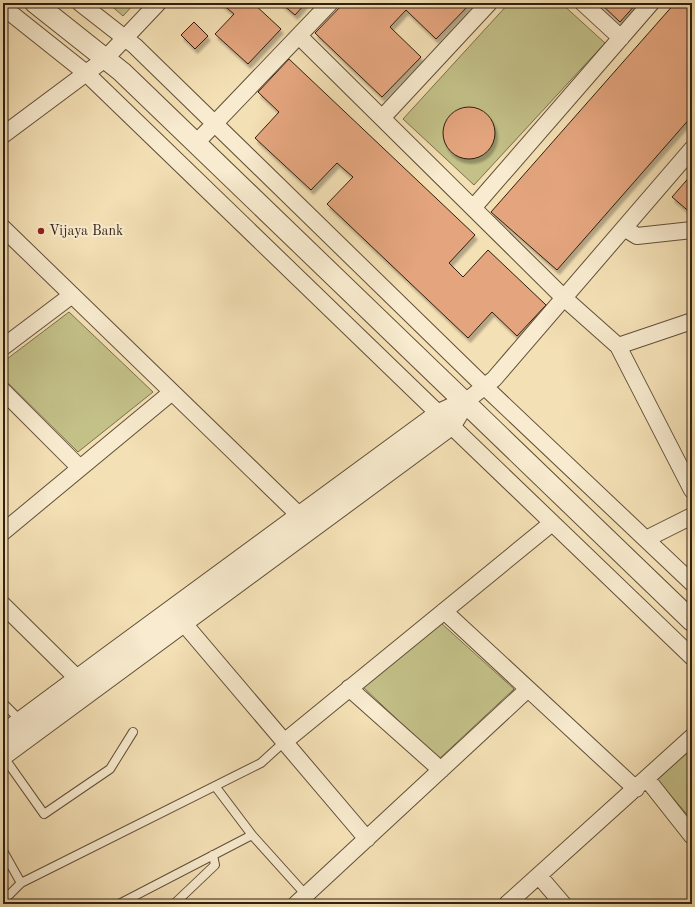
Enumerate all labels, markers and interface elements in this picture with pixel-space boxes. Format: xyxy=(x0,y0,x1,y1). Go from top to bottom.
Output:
place label: Vijaya Bank xyxy=(49,224,123,238)
marker: Vijaya Bank xyxy=(36,226,46,236)

